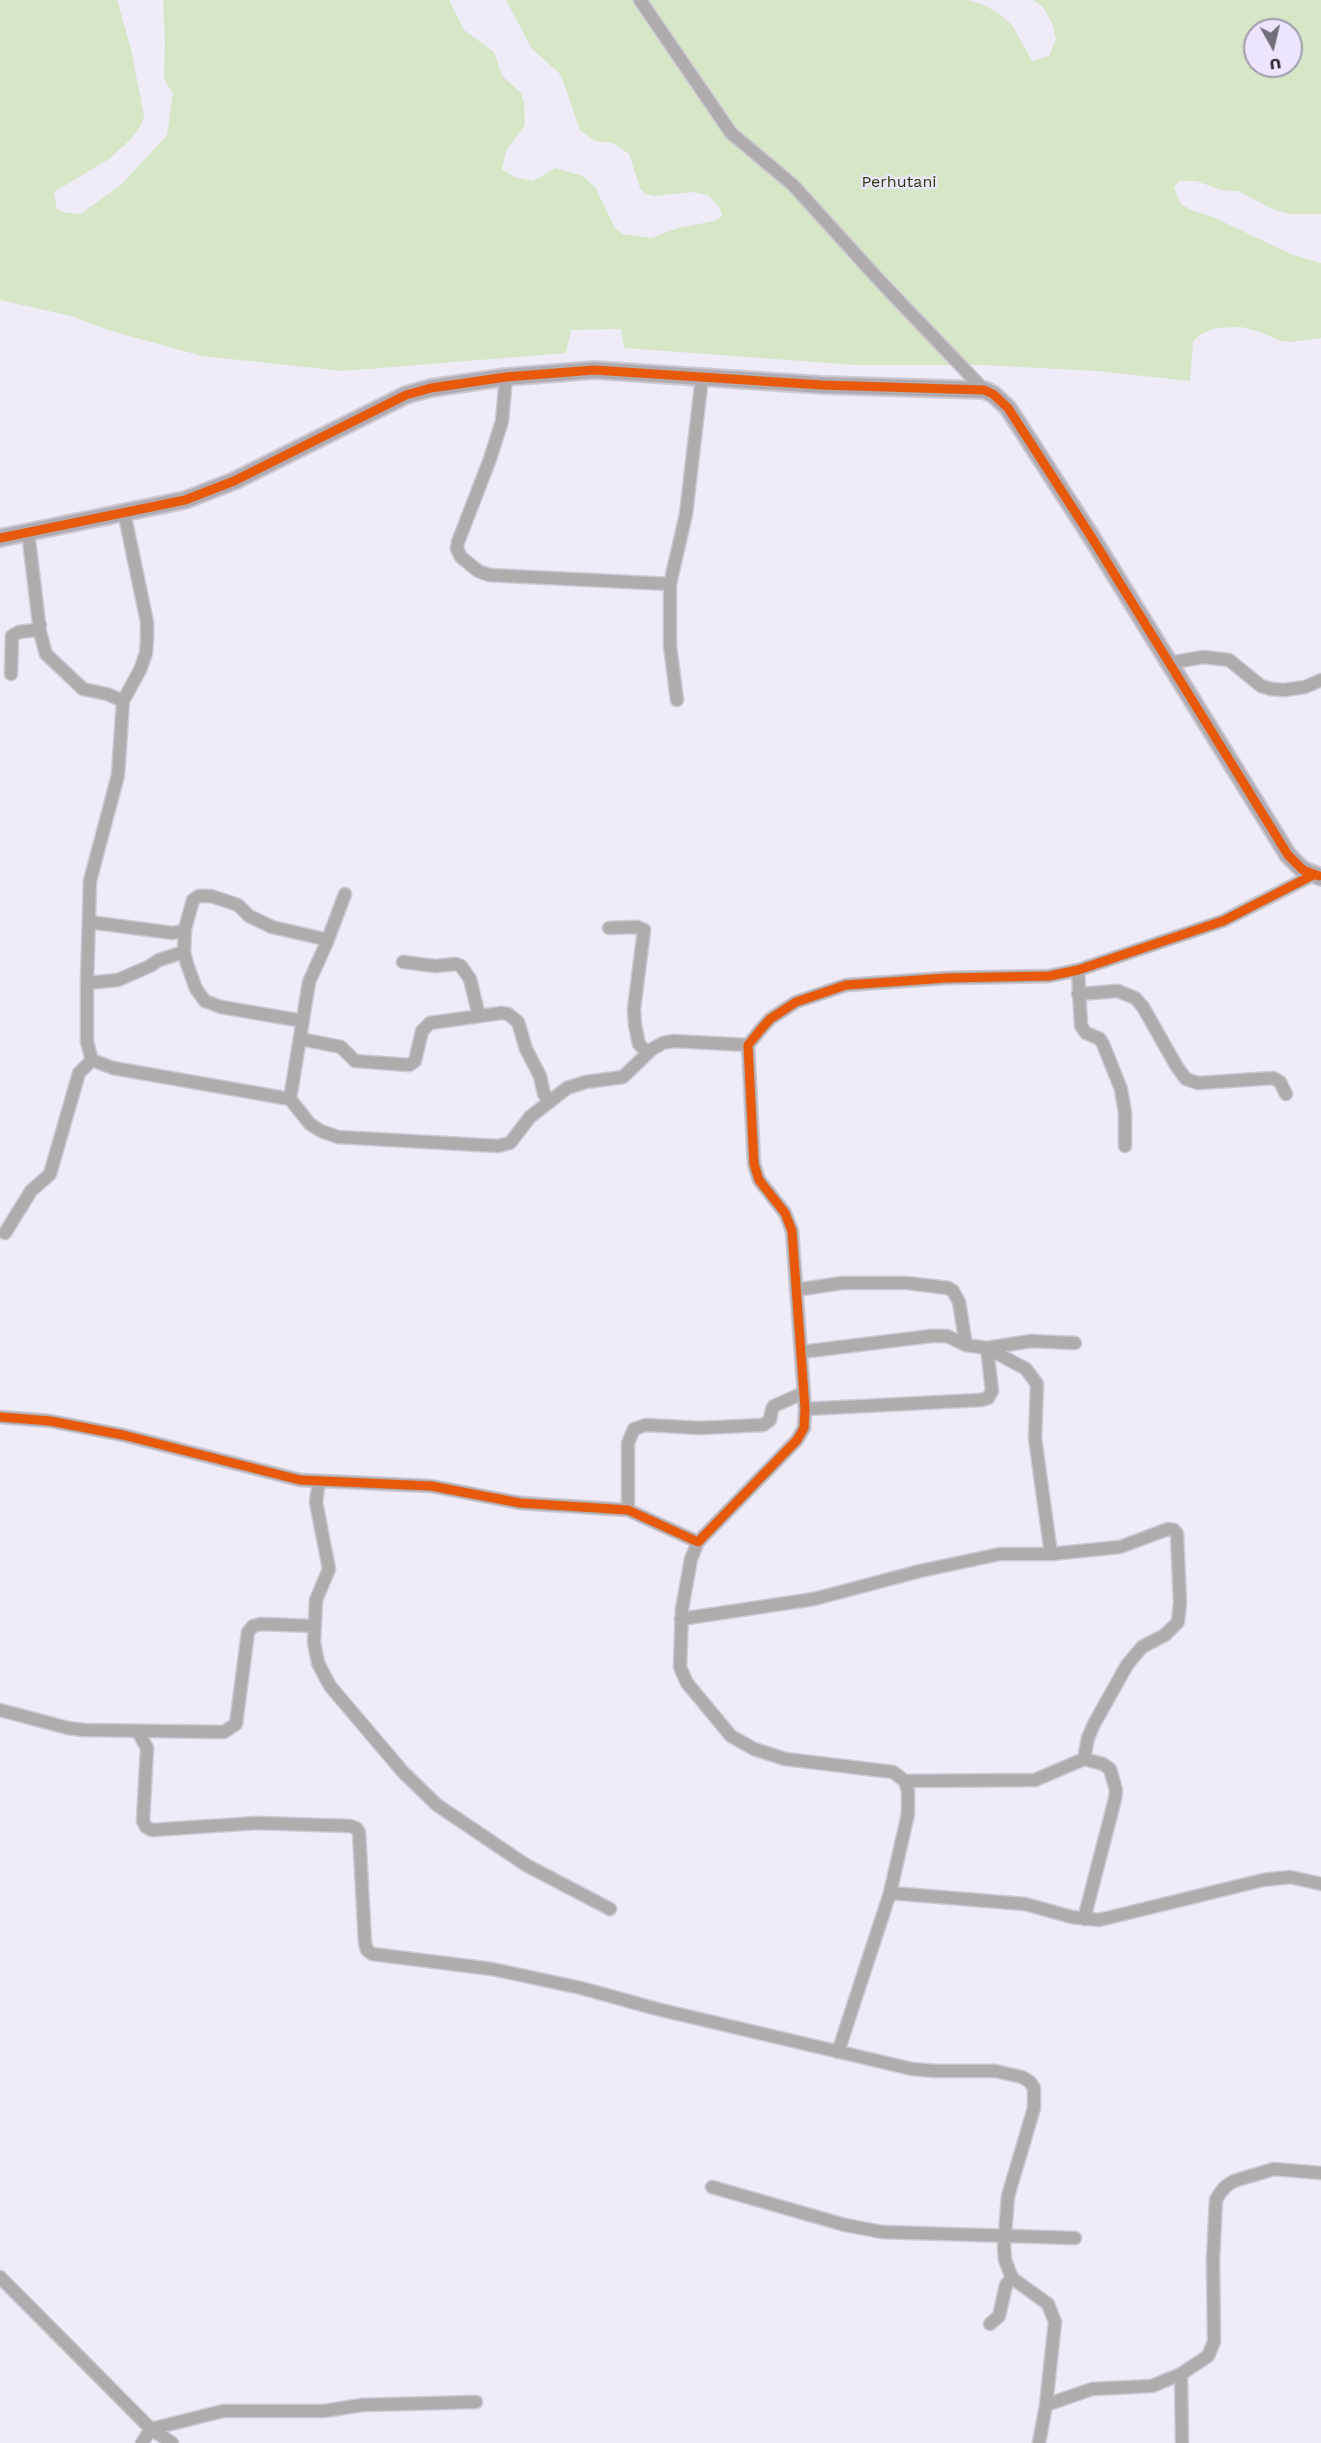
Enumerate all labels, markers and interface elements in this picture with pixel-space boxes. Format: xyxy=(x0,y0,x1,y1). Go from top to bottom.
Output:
north arrow xyxy=(1243,18,1303,78)
text: U xyxy=(1268,54,1282,75)
park label: Perhutani xyxy=(861,172,937,192)

